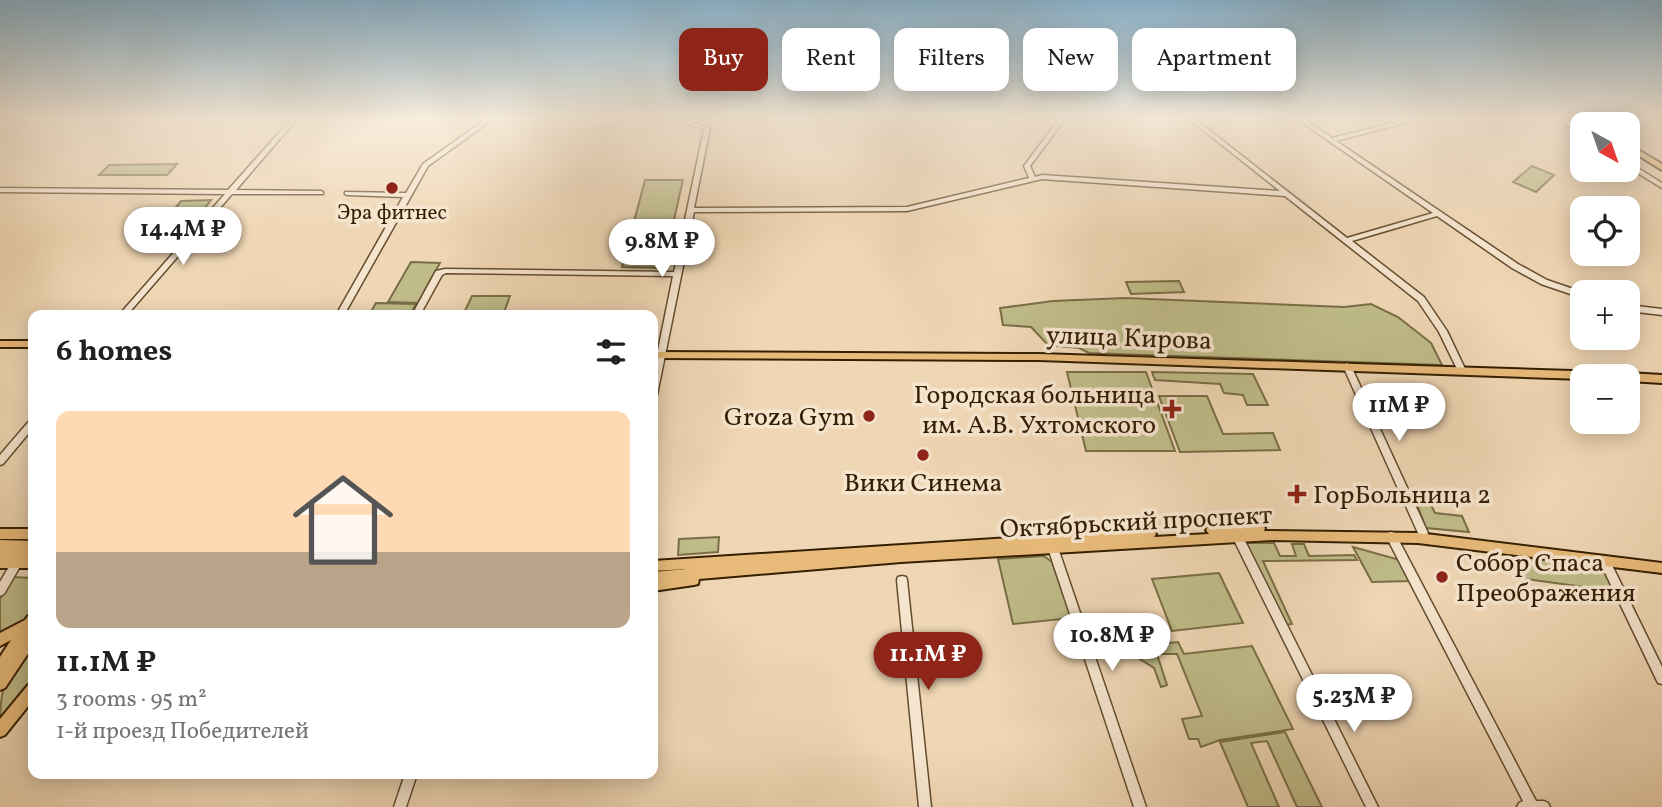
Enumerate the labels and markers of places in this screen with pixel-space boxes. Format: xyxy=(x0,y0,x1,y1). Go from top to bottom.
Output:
marker: Эра фитнес xyxy=(384,180,400,196)
place label: Эра фитнес xyxy=(337,199,447,228)
pin: 14.4M ₽ xyxy=(118,208,248,267)
pin: 9.8M ₽ xyxy=(605,219,719,279)
place label: Городская больница им. А.В. Ухтомского xyxy=(914,378,1156,444)
pin: 11M ₽ xyxy=(1350,384,1448,443)
marker: Городская больница им. А.В. Ухтомского xyxy=(1162,399,1182,419)
place label: Groza Gym xyxy=(724,400,855,436)
marker: Groza Gym xyxy=(861,408,877,424)
marker: Вики Синема xyxy=(915,447,931,463)
place label: Вики Синема xyxy=(844,466,1002,502)
place label: ГорБольница 2 xyxy=(1313,478,1491,514)
marker: ГорБольница 2 xyxy=(1287,484,1307,504)
place label: Собор Спаса Преображения xyxy=(1456,546,1636,612)
marker: Собор Спаса Преображения xyxy=(1434,569,1450,585)
pin: 10.8M ₽ xyxy=(1047,614,1177,673)
pin: 11.1M ₽ xyxy=(863,632,993,692)
pin: 5.23M ₽ xyxy=(1289,674,1419,734)

